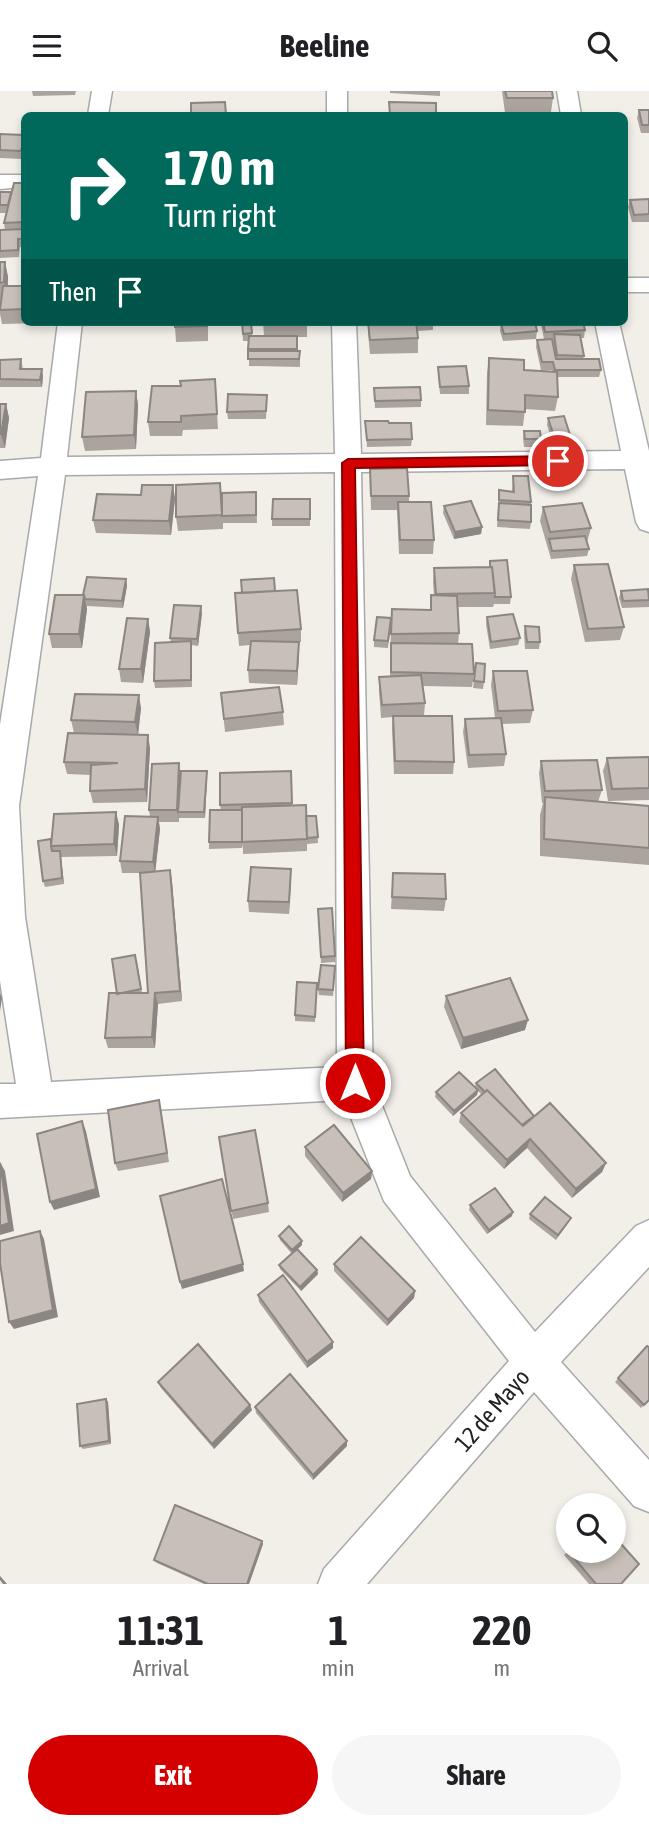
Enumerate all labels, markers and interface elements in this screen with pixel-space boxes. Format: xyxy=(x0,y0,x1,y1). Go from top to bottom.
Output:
icon: menu xyxy=(28,27,66,65)
text: Beeline xyxy=(280,27,369,64)
icon: search xyxy=(583,27,621,65)
text: 170 m xyxy=(164,139,275,195)
icon: right xyxy=(49,140,140,231)
text: Turn right xyxy=(164,197,277,234)
icon: arrive xyxy=(111,273,149,311)
text: Then xyxy=(49,277,97,307)
pin xyxy=(528,431,588,491)
icon: arrive xyxy=(539,442,577,480)
position arrow xyxy=(318,1046,392,1120)
street label: 12 de Mayo xyxy=(449,1364,535,1456)
map controls xyxy=(556,1493,626,1563)
button: search xyxy=(556,1493,626,1563)
text: 11:31 xyxy=(118,1606,204,1654)
text: 1 xyxy=(328,1606,348,1654)
text: 220 xyxy=(472,1606,531,1654)
text: Arrival xyxy=(133,1655,189,1681)
text: min xyxy=(322,1655,355,1681)
text: m xyxy=(494,1655,510,1681)
button: Exit xyxy=(28,1735,318,1815)
button: Share xyxy=(332,1735,621,1815)

